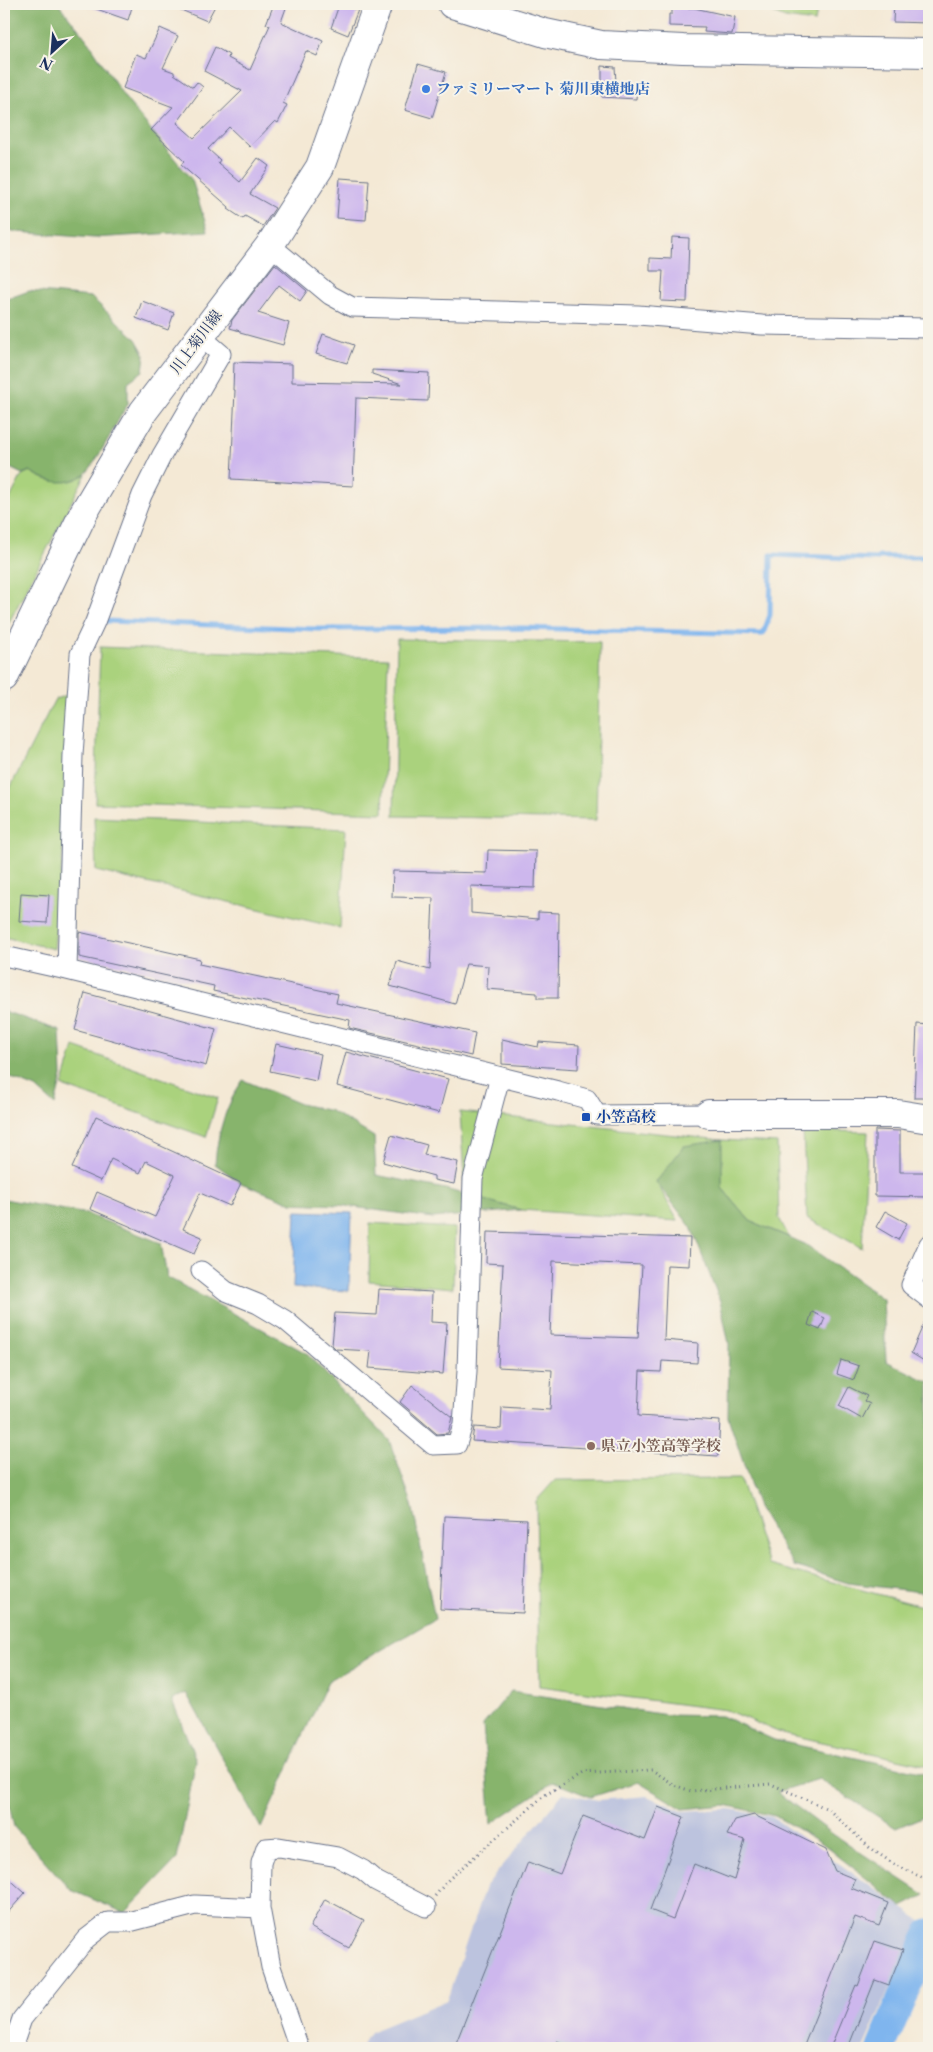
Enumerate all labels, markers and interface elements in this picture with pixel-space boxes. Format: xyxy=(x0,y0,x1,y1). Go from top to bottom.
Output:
north arrow xyxy=(28,28,78,78)
text: N xyxy=(37,53,56,74)
place label: ファミリーマート 菊川東横地店 xyxy=(436,79,649,98)
marker: ファミリーマート 菊川東横地店 xyxy=(420,83,432,95)
street label: 川上菊川線 xyxy=(165,306,226,377)
place label: 小笠高校 xyxy=(596,1107,656,1126)
marker: 小笠高校 xyxy=(580,1111,592,1123)
place label: 県立小笠高等学校 xyxy=(601,1436,721,1455)
marker: 県立小笠高等学校 xyxy=(585,1440,597,1452)

